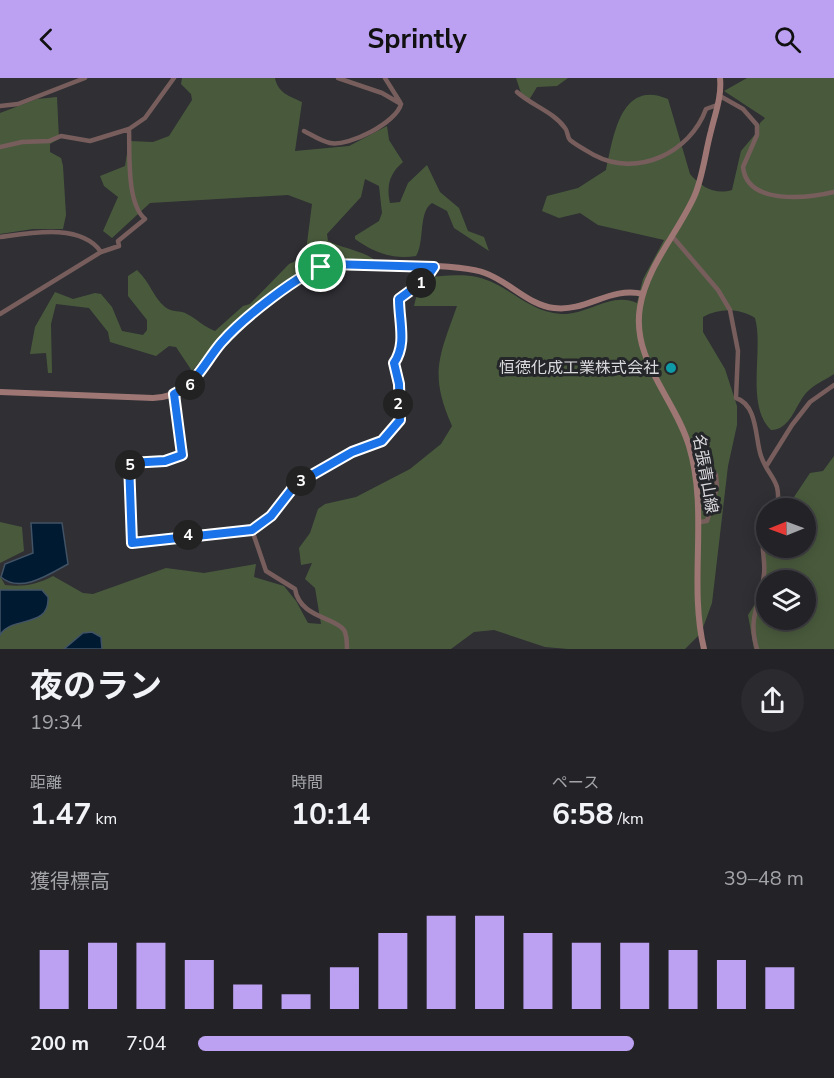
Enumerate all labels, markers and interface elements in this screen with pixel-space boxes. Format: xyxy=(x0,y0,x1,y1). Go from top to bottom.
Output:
text: Sprintly xyxy=(367,21,467,58)
icon: back xyxy=(30,23,63,56)
icon: search xyxy=(771,23,804,56)
pin xyxy=(295,241,346,292)
icon: arrive xyxy=(304,250,337,283)
pin: 1 xyxy=(406,268,436,298)
text: 1 xyxy=(416,272,426,294)
place label: 恒徳化成工業株式会社 xyxy=(499,357,659,379)
marker: 恒徳化成工業株式会社 xyxy=(664,361,678,375)
pin: 6 xyxy=(175,370,205,400)
text: 6 xyxy=(185,374,195,396)
pin: 2 xyxy=(383,389,413,419)
text: 2 xyxy=(393,393,403,415)
street label: 名張青山線 xyxy=(687,433,723,515)
pin: 5 xyxy=(115,450,145,480)
text: 5 xyxy=(125,454,135,476)
pin: 3 xyxy=(286,466,316,496)
text: 3 xyxy=(296,470,306,492)
north arrow xyxy=(756,498,816,558)
map controls xyxy=(756,498,816,630)
pin: 4 xyxy=(173,520,203,550)
text: 4 xyxy=(183,524,193,546)
button: layers xyxy=(756,570,816,630)
text: 夜のラン xyxy=(30,664,162,709)
button: share xyxy=(741,669,804,732)
text: 19:34 xyxy=(30,709,83,736)
text: 距離 xyxy=(30,772,62,794)
text: 時間 xyxy=(291,772,323,794)
text: ペース xyxy=(552,772,599,794)
text: 1.47 xyxy=(30,794,91,835)
text: 10:14 xyxy=(291,794,370,835)
text: 6:58 xyxy=(552,794,613,835)
text: km xyxy=(91,808,117,830)
text: /km xyxy=(613,808,644,830)
text: 39–48 m xyxy=(724,865,804,892)
text: 獲得標高 xyxy=(30,868,110,895)
text: 200 m xyxy=(30,1030,89,1057)
text: 7:04 xyxy=(126,1030,167,1057)

